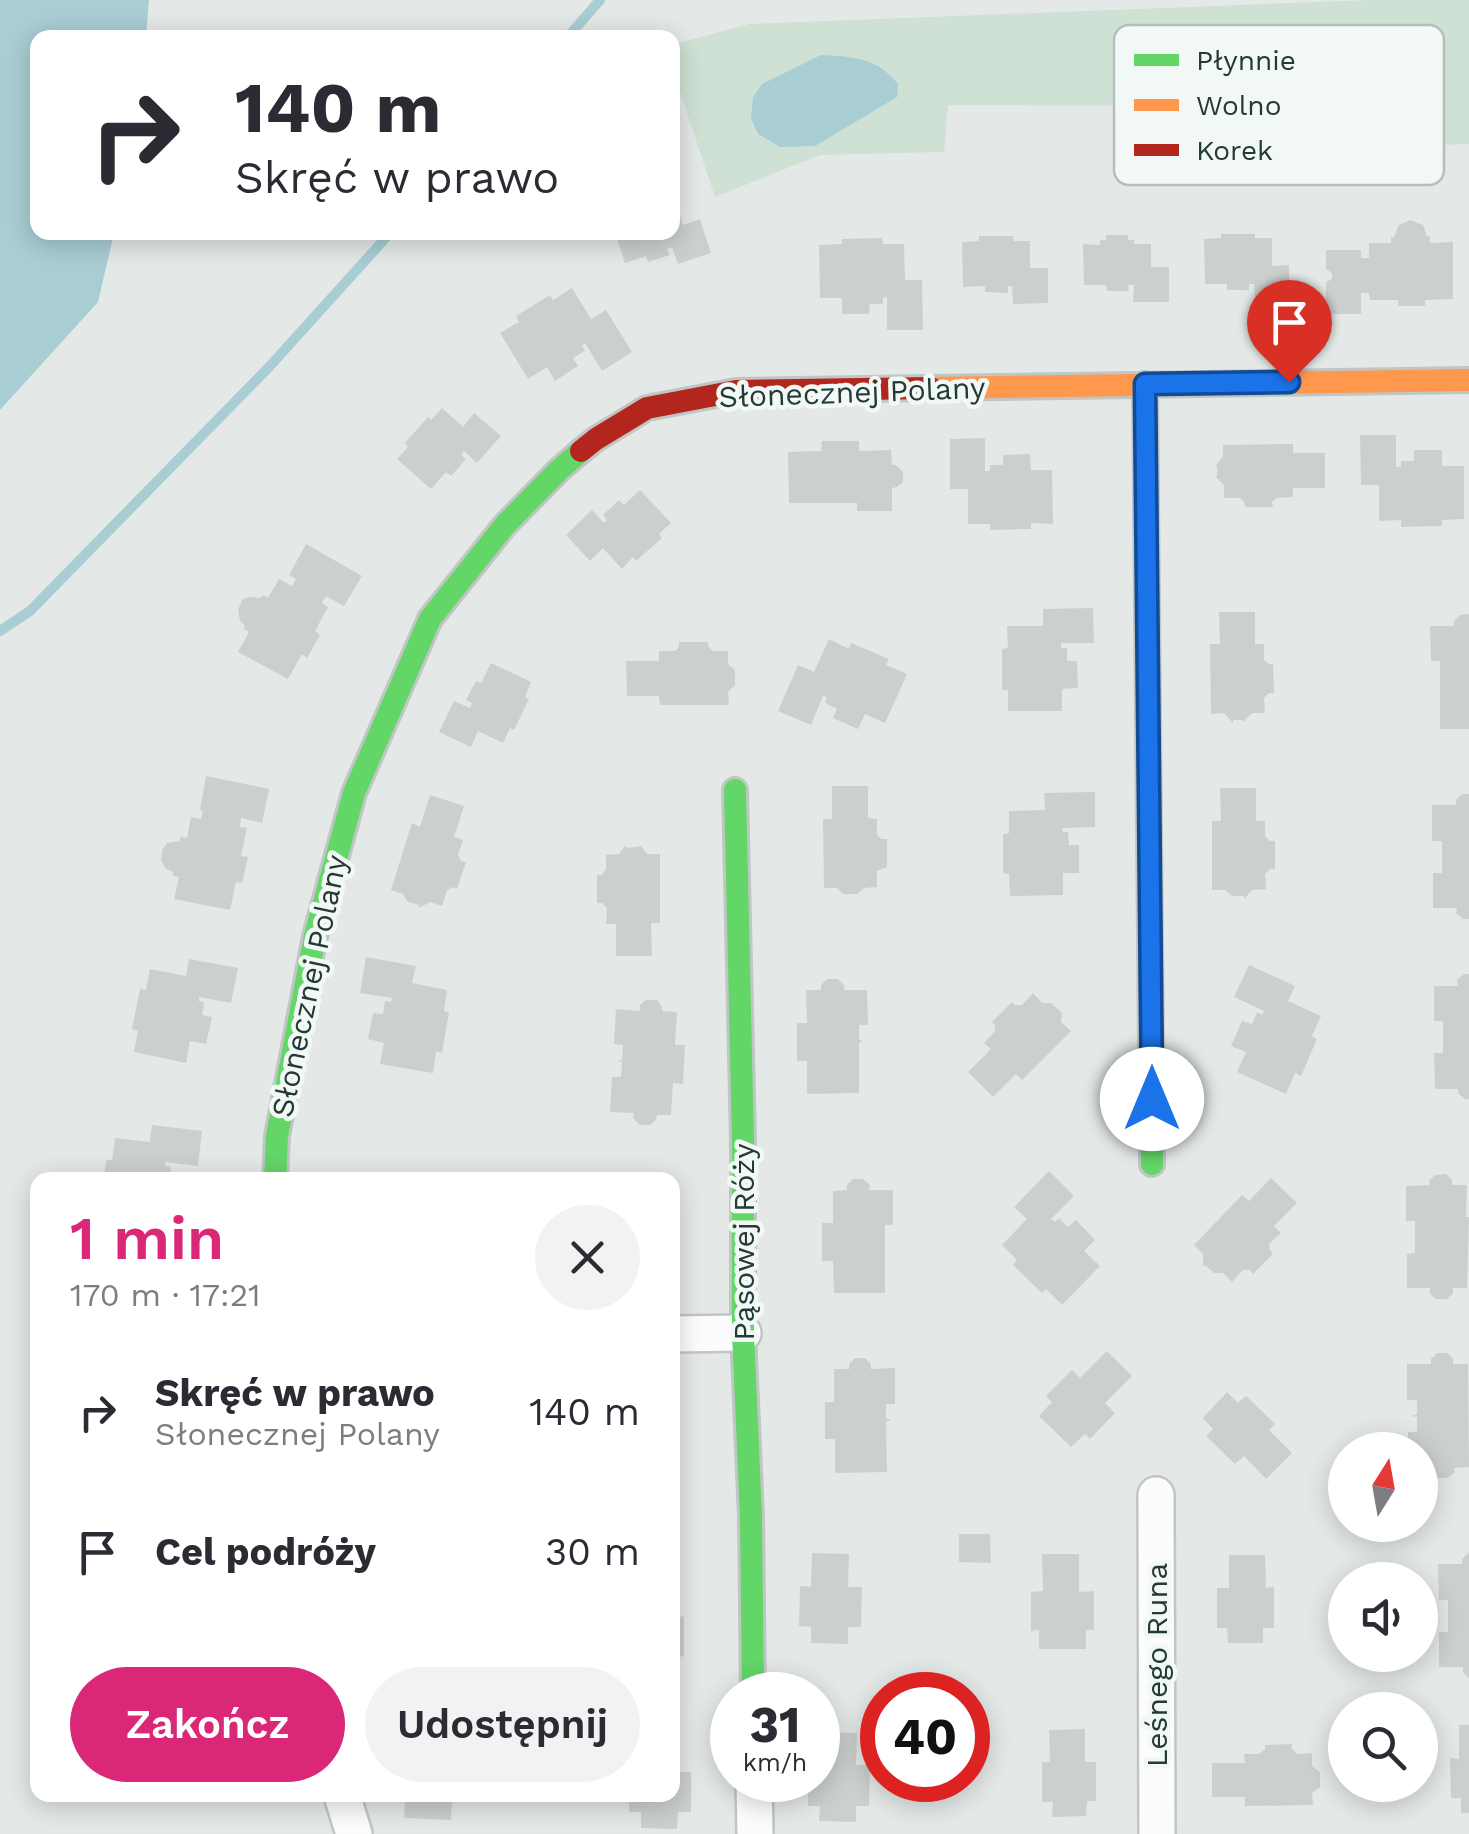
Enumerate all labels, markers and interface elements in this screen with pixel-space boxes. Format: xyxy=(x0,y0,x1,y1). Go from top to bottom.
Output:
legend xyxy=(1114,25,1444,185)
text: Płynnie xyxy=(1196,44,1296,77)
text: 140 m xyxy=(235,67,441,149)
icon: right xyxy=(70,70,200,200)
text: Wolno xyxy=(1196,89,1281,122)
text: Korek xyxy=(1196,134,1273,167)
text: Skręć w prawo xyxy=(235,151,559,204)
pin xyxy=(1247,280,1332,383)
icon: arrive xyxy=(1262,295,1317,350)
street label: Słonecznej Polany xyxy=(718,370,987,414)
street label: Słonecznej Polany xyxy=(264,851,354,1120)
position arrow xyxy=(1100,1047,1204,1151)
street label: Pąsowej Róży xyxy=(726,1143,761,1341)
text: 1 min xyxy=(70,1203,224,1274)
button: close xyxy=(535,1205,640,1310)
text: 170 m · 17:21 xyxy=(70,1276,261,1314)
text: Skręć w prawo xyxy=(155,1371,435,1415)
icon: right xyxy=(70,1385,125,1440)
text: 140 m xyxy=(529,1390,640,1434)
text: Słonecznej Polany xyxy=(155,1415,440,1453)
north arrow xyxy=(1328,1432,1438,1542)
map controls xyxy=(1328,1432,1438,1802)
icon: arrive xyxy=(70,1525,125,1580)
text: Cel podróży xyxy=(155,1530,376,1574)
text: 30 m xyxy=(545,1530,640,1574)
button: sound xyxy=(1328,1562,1438,1672)
street label: Leśnego Runa xyxy=(1139,1563,1174,1767)
button: Zakończ xyxy=(70,1667,345,1782)
button: Udostępnij xyxy=(365,1667,640,1782)
speed limit sign: 40 xyxy=(860,1672,990,1802)
button: search xyxy=(1328,1692,1438,1802)
text: 31 xyxy=(749,1695,801,1754)
text: km/h xyxy=(743,1748,807,1777)

